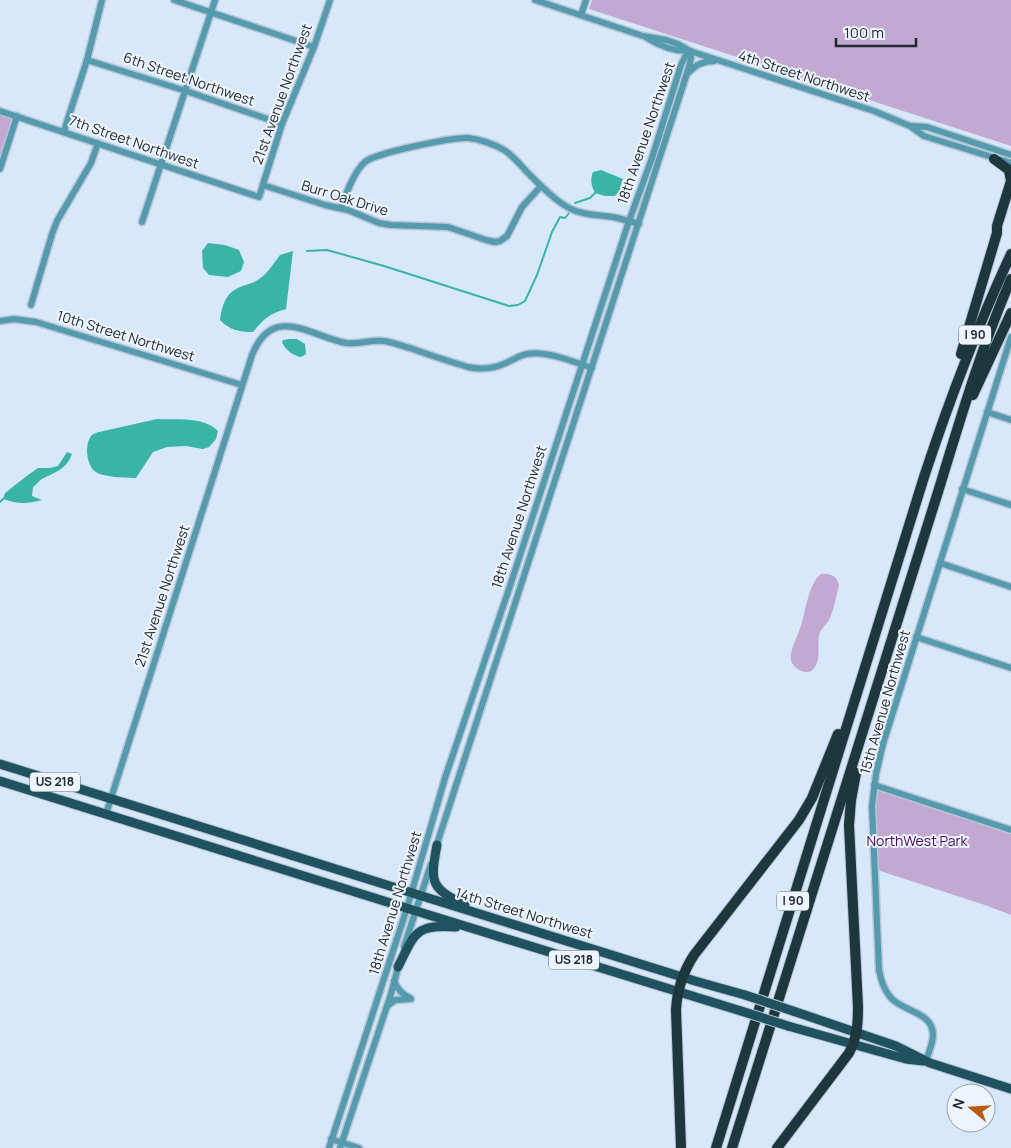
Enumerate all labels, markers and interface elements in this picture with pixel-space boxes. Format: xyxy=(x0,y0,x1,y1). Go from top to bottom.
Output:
scale bar xyxy=(836,15,916,47)
street label: 21st Avenue Northwest xyxy=(247,21,316,167)
text: 100 m xyxy=(844,22,884,43)
street label: 4th Street Northwest xyxy=(736,45,873,106)
street label: 6th Street Northwest xyxy=(121,47,258,110)
street label: 18th Avenue Northwest xyxy=(612,59,679,207)
street label: 7th Street Northwest xyxy=(67,110,202,173)
street label: Burr Oak Drive xyxy=(299,175,391,220)
street label: 10th Street Northwest xyxy=(55,306,198,366)
road number: I 90 xyxy=(959,326,991,344)
street label: 18th Avenue Northwest xyxy=(486,442,551,591)
street label: 21st Avenue Northwest xyxy=(130,522,194,669)
street label: 15th Avenue Northwest xyxy=(855,627,914,776)
road number: US 218 xyxy=(30,772,80,792)
street label: 18th Avenue Northwest xyxy=(364,828,426,977)
park label: NorthWest Park xyxy=(867,831,969,850)
street label: 14th Street Northwest xyxy=(453,883,596,943)
road number: I 90 xyxy=(777,891,809,910)
road number: US 218 xyxy=(549,950,599,970)
north arrow xyxy=(946,1083,996,1133)
text: N xyxy=(948,1096,969,1112)

